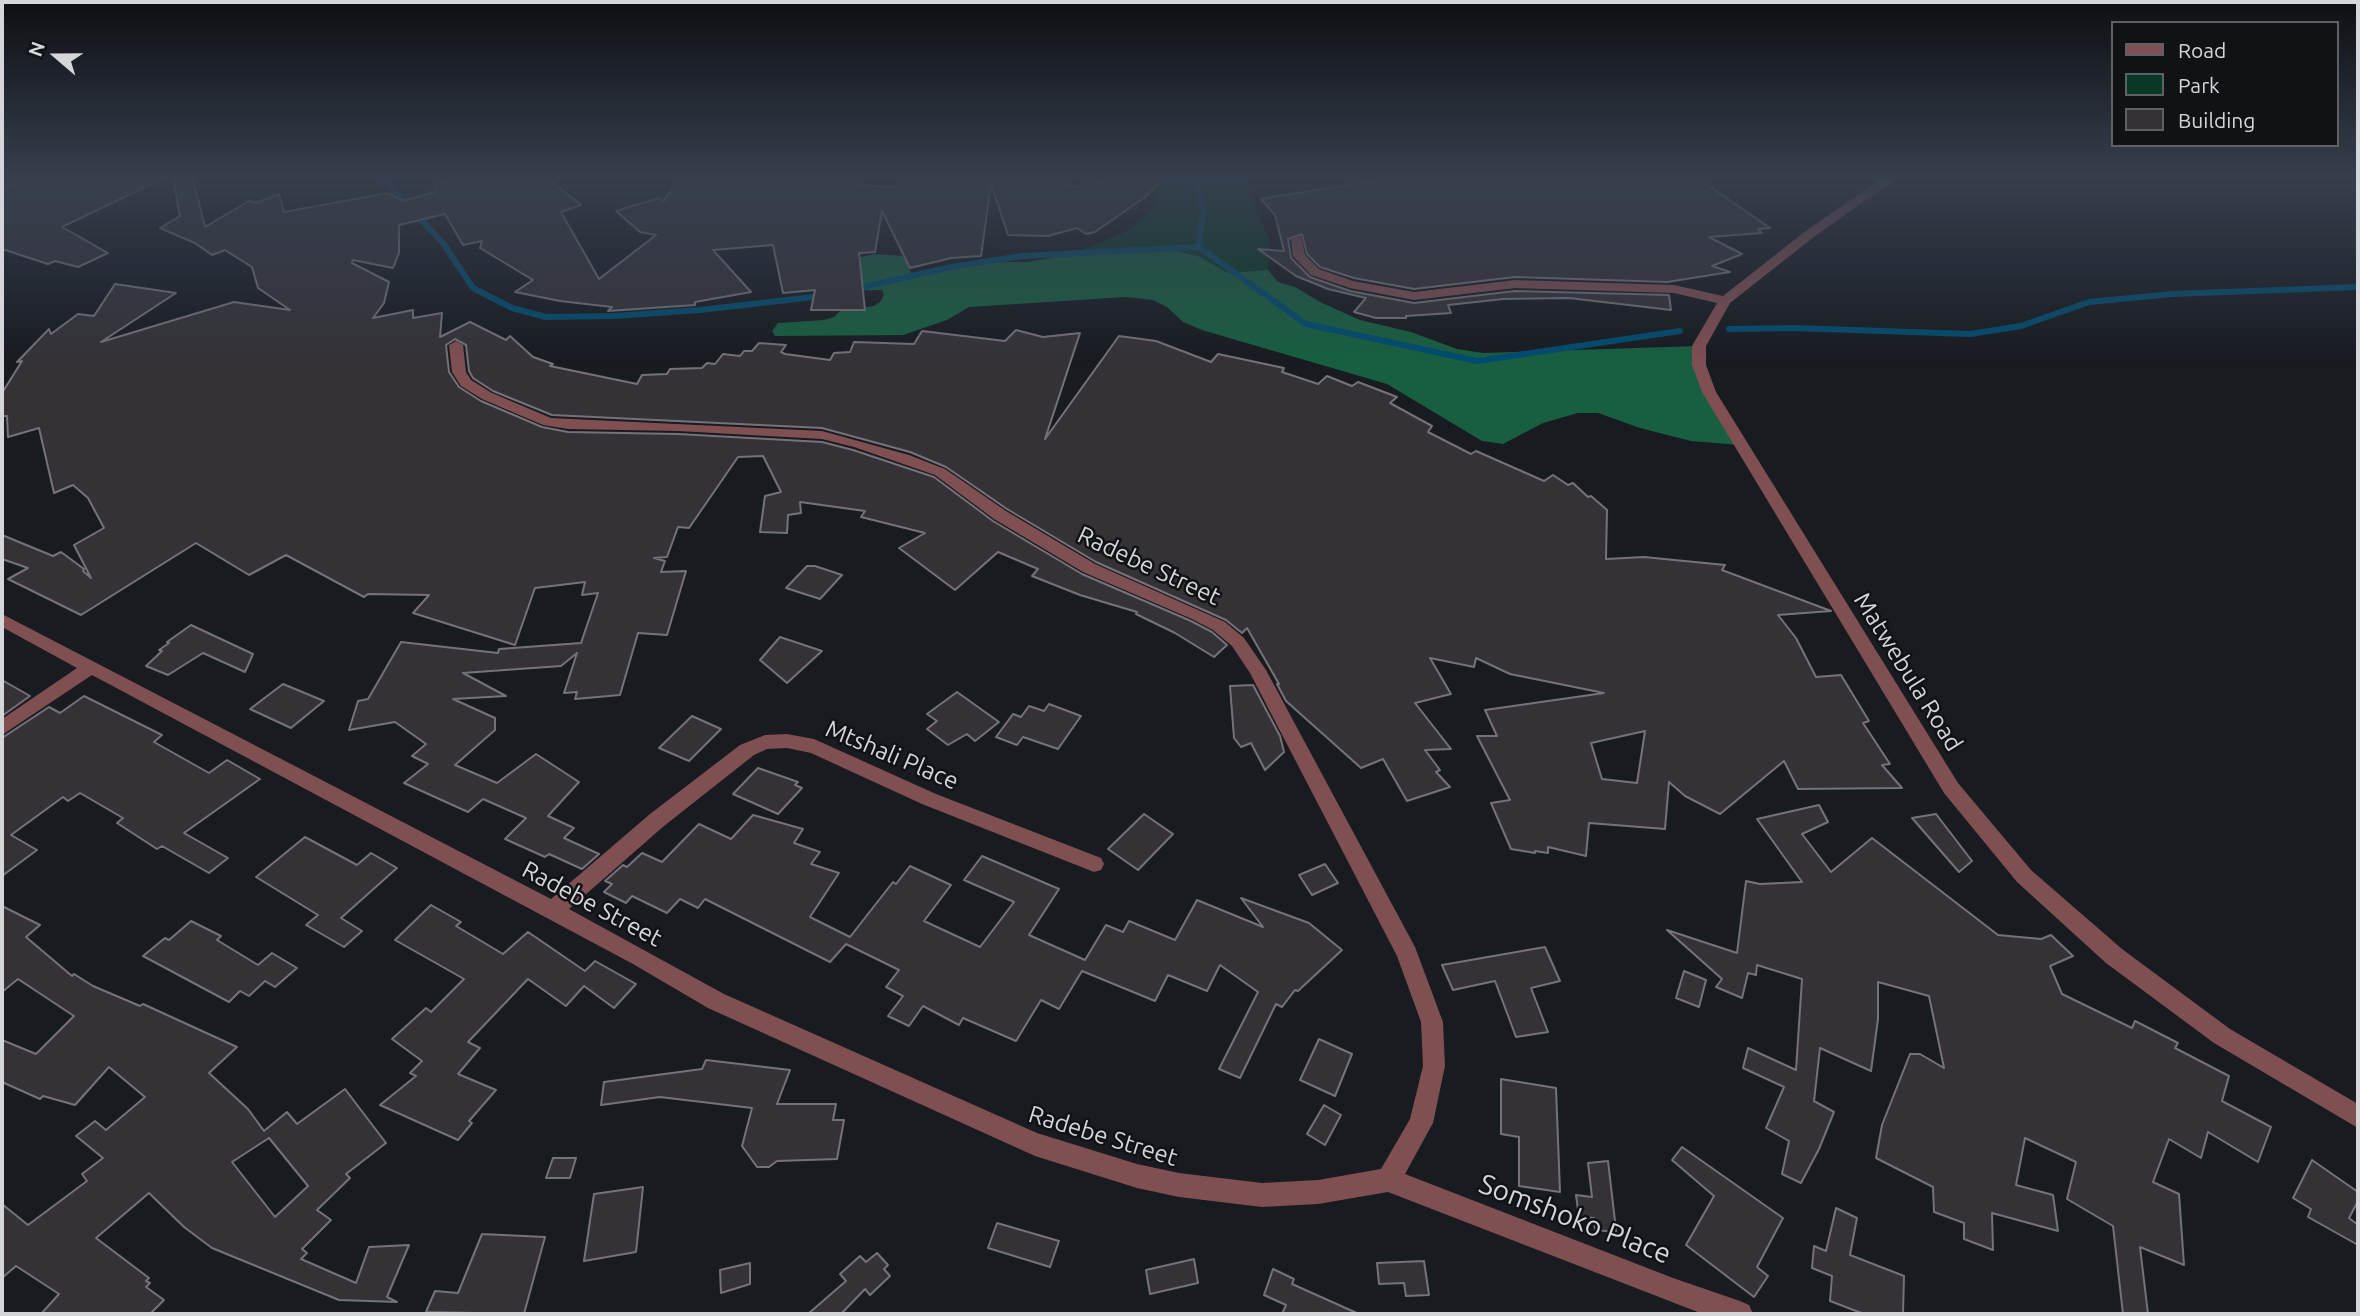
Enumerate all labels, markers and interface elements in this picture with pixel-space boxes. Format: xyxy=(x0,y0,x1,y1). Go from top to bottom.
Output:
north arrow xyxy=(21,21,91,91)
legend xyxy=(2112,21,2339,147)
text: N xyxy=(24,38,49,59)
text: Road xyxy=(2178,38,2226,62)
text: Park xyxy=(2178,73,2220,97)
text: Building xyxy=(2178,108,2255,132)
street label: Radebe Street xyxy=(1073,520,1225,612)
street label: Matwebula Road xyxy=(1848,587,1968,757)
street label: Mtshali Place xyxy=(821,714,963,796)
street label: Radebe Street xyxy=(517,855,667,953)
street label: Radebe Street xyxy=(1025,1100,1181,1172)
street label: Somshoko Place xyxy=(1474,1167,1676,1271)

